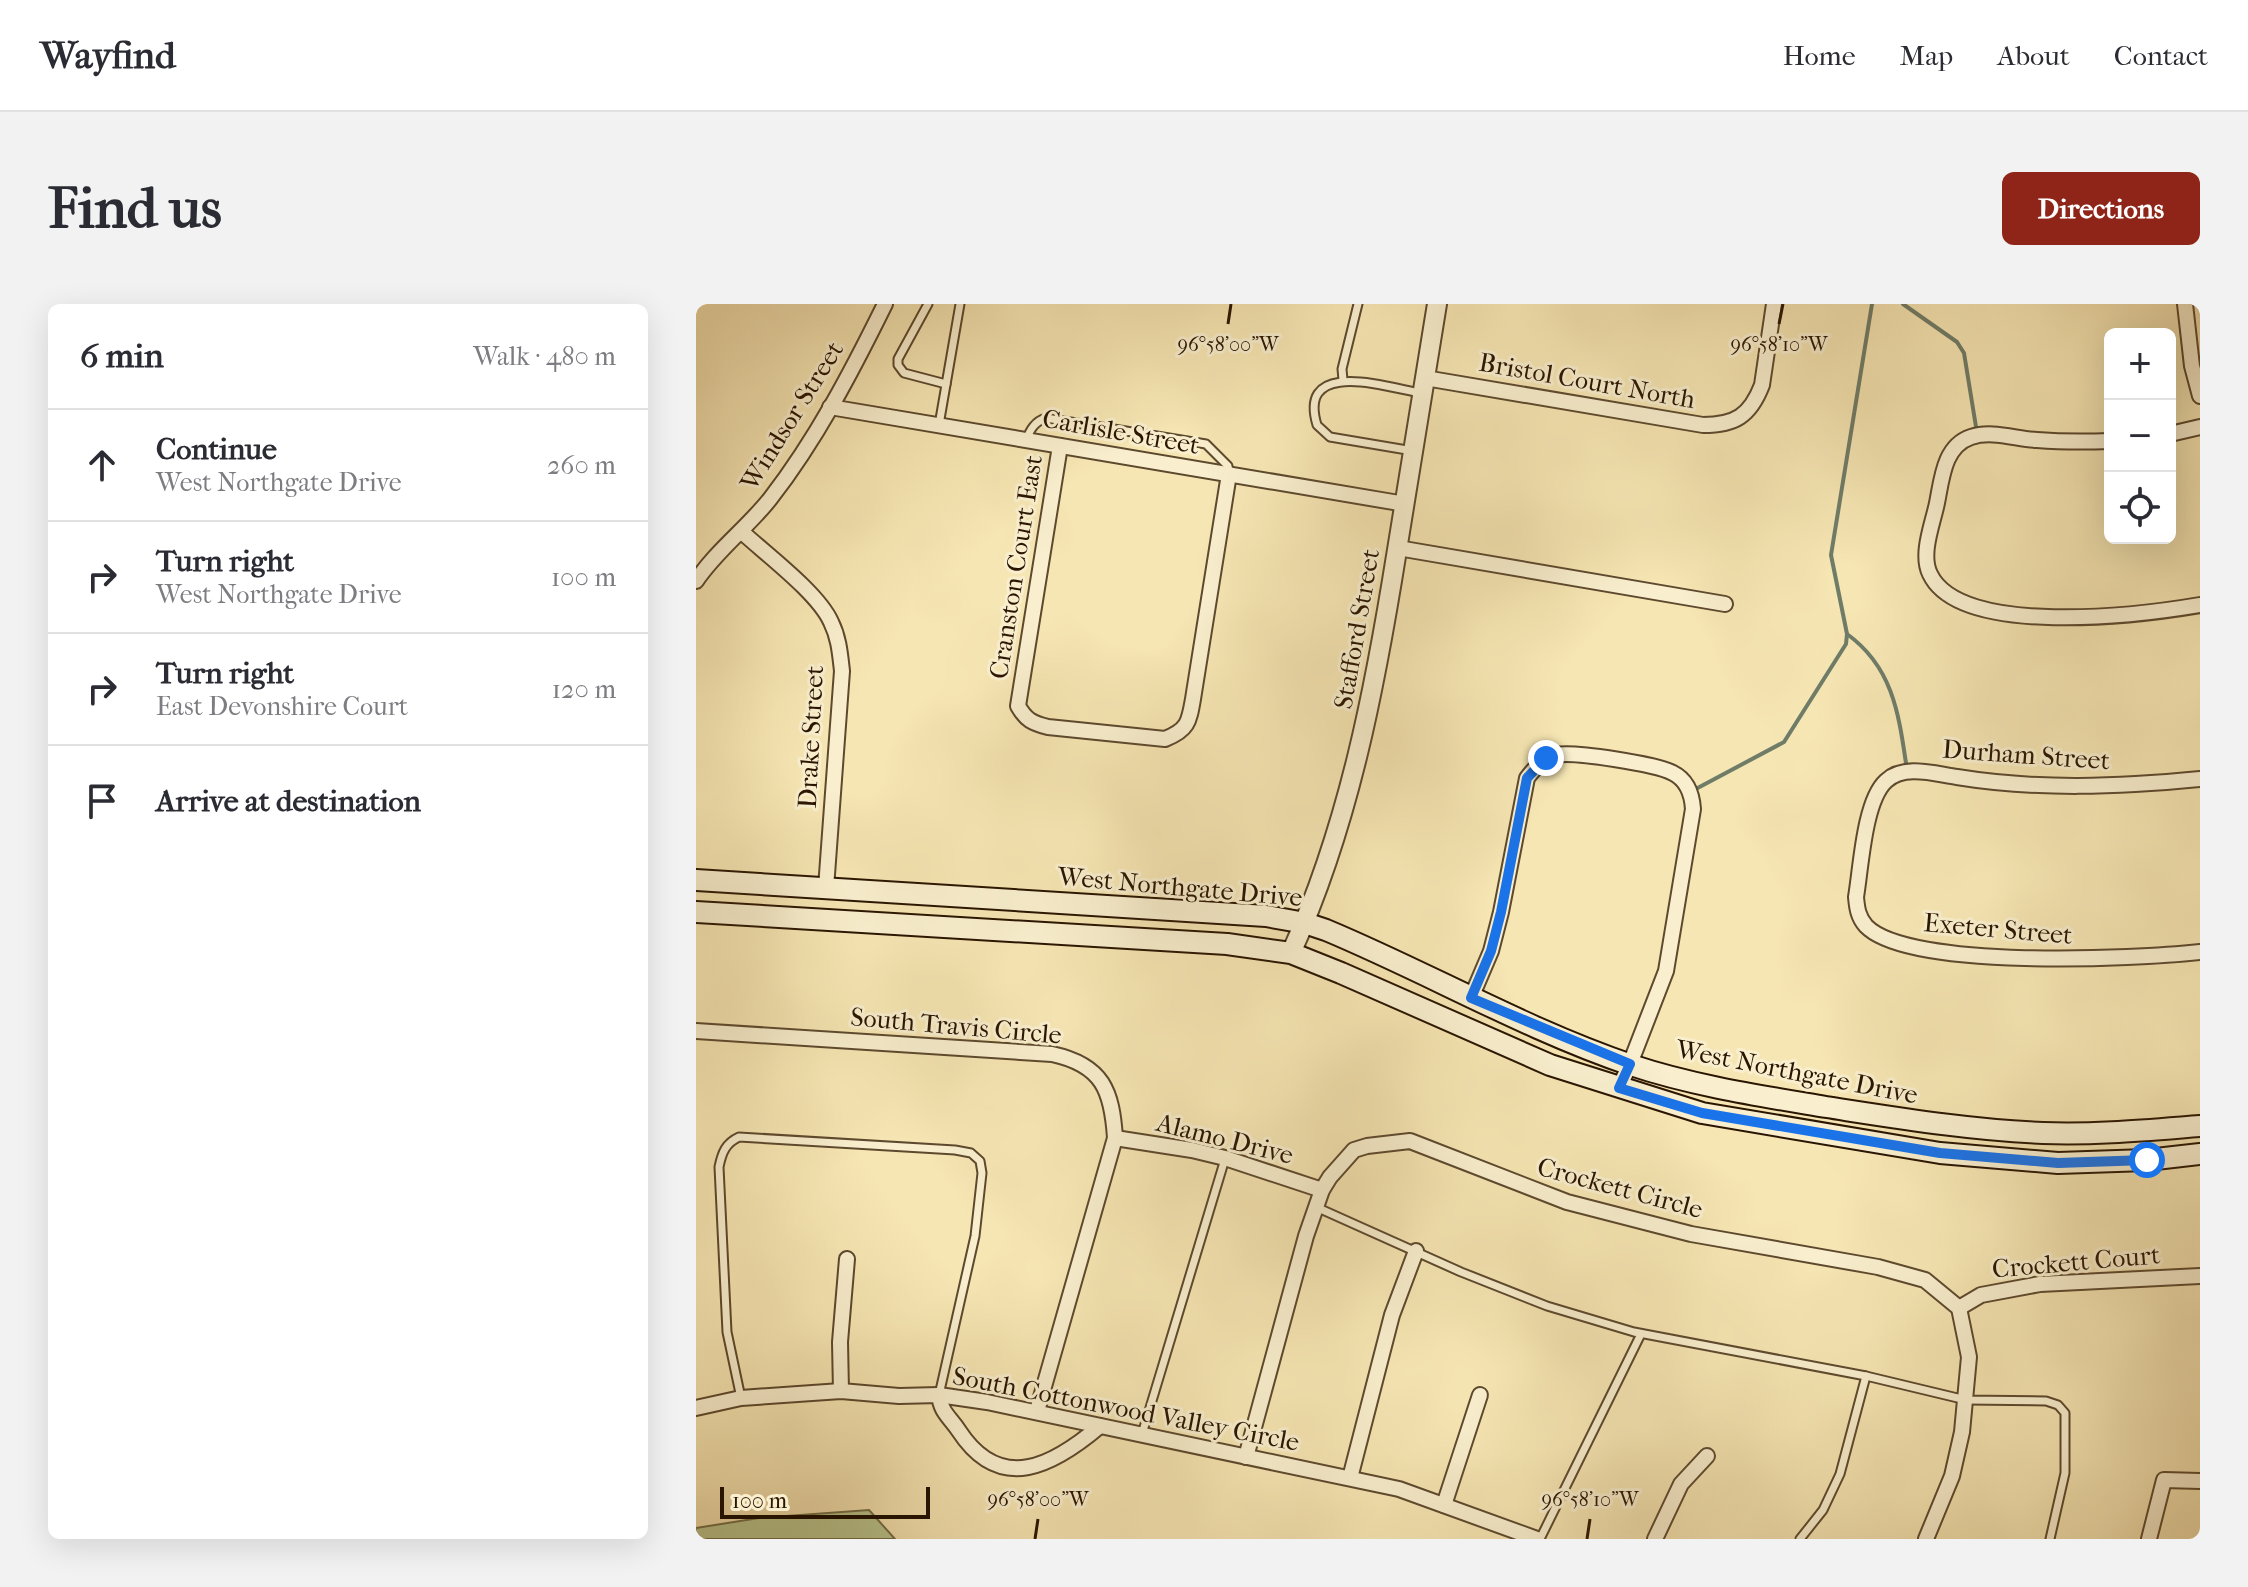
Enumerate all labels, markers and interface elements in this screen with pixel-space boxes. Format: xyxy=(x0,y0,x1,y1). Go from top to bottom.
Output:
text: Wayfind xyxy=(40,33,176,78)
text: Home xyxy=(1783,39,1856,72)
text: Map xyxy=(1900,39,1953,72)
text: About xyxy=(1997,39,2070,72)
text: Contact xyxy=(2114,39,2208,72)
button: Directions xyxy=(2002,172,2200,245)
text: Find us xyxy=(48,176,222,241)
map controls xyxy=(2104,328,2176,544)
button: + xyxy=(2104,328,2176,400)
text: 96°58'00"W xyxy=(1177,333,1280,356)
text: 96°58'10"W xyxy=(1730,333,1829,356)
street label: Windsor Street xyxy=(733,335,851,497)
text: 6 min xyxy=(80,336,164,376)
text: Walk · 480 m xyxy=(473,341,616,372)
street label: Bristol Court North xyxy=(1477,347,1698,415)
button: − xyxy=(2104,400,2176,472)
street label: Carlisle Street xyxy=(1040,403,1203,461)
text: Continue xyxy=(156,432,277,467)
icon: ahead xyxy=(80,443,124,487)
text: 260 m xyxy=(547,450,616,481)
street label: Cranston Court East xyxy=(983,452,1049,681)
text: West Northgate Drive xyxy=(156,467,402,498)
button: locate xyxy=(2104,472,2176,544)
text: Turn right xyxy=(156,544,294,579)
street label: Stafford Street xyxy=(1328,546,1386,712)
icon: right xyxy=(80,555,124,599)
text: 100 m xyxy=(551,562,616,593)
text: West Northgate Drive xyxy=(156,579,402,610)
text: Turn right xyxy=(156,656,294,691)
street label: Drake Street xyxy=(792,664,830,809)
icon: right xyxy=(80,667,124,711)
text: 120 m xyxy=(552,674,616,705)
text: East Devonshire Court xyxy=(156,691,408,722)
street label: Durham Street xyxy=(1941,734,2112,776)
route end xyxy=(1528,740,1564,776)
icon: arrive xyxy=(80,779,124,823)
text: Arrive at destination xyxy=(156,784,421,819)
street label: West Northgate Drive xyxy=(1055,861,1304,913)
street label: Exeter Street xyxy=(1922,907,2074,951)
street label: South Travis Circle xyxy=(849,1001,1063,1051)
street label: West Northgate Drive xyxy=(1673,1033,1921,1111)
street label: Alamo Drive xyxy=(1152,1107,1297,1171)
route start xyxy=(2129,1142,2165,1178)
street label: Crockett Circle xyxy=(1534,1151,1706,1225)
street label: Crockett Court xyxy=(1991,1239,2162,1285)
street label: South Cottonwood Valley Circle xyxy=(950,1360,1302,1458)
scale bar xyxy=(720,1483,930,1519)
text: 100 m xyxy=(732,1488,787,1514)
text: 96°58'00"W xyxy=(987,1488,1090,1511)
text: 96°58'10"W xyxy=(1541,1488,1640,1511)

